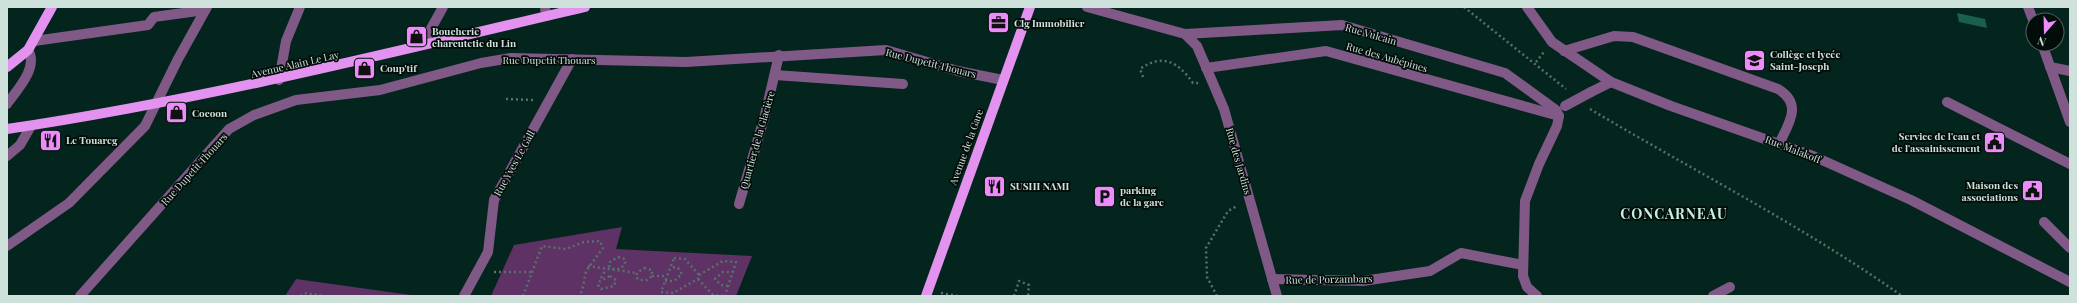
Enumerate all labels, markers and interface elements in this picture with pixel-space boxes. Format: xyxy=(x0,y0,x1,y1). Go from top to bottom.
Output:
office icon: Clg Immobilier xyxy=(985,10,1011,36)
north arrow xyxy=(2025,12,2065,52)
place label: Clg Immobilier xyxy=(1014,16,1085,30)
street label: Rue Vulcain xyxy=(1344,20,1398,48)
shop icon: Boucherie charcutetie du Lin xyxy=(404,24,430,50)
place label: Boucherie charcutetie du Lin xyxy=(432,24,517,50)
text: N xyxy=(2035,33,2048,50)
street label: Rue des Aubépines xyxy=(1345,39,1429,75)
street label: Rue Dupetit Thouars xyxy=(884,45,978,81)
street label: Avenue Alain Le Lay xyxy=(249,47,340,81)
school or university icon: Collège et lycée Saint-Joseph xyxy=(1741,47,1767,73)
place label: Collège et lycée Saint-Joseph xyxy=(1770,47,1840,73)
street label: Rue Dupetit Thouars xyxy=(502,53,596,67)
shop icon: Coup'tif xyxy=(352,55,378,81)
place label: Coup'tif xyxy=(380,61,418,75)
street label: Quartier de la Glacière xyxy=(736,89,778,191)
shop icon: Cocoon xyxy=(163,100,189,126)
place label: Cocoon xyxy=(192,106,228,120)
street label: Avenue de la Gare xyxy=(945,107,986,188)
street label: Rue des Jardins xyxy=(1223,126,1255,196)
restaurant icon: Le Touareg xyxy=(37,127,63,153)
street label: Rue Yves Le Gall xyxy=(490,127,538,198)
place label: Service de l'eau et de l'assainissement xyxy=(1892,129,1980,155)
public building icon: Service de l'eau et de l'assainissement xyxy=(1982,129,2008,155)
street label: Rue Dupetit Thouars xyxy=(158,130,230,208)
street label: Rue Malakoff xyxy=(1763,132,1824,167)
place label: Le Touareg xyxy=(66,133,118,147)
restaurant icon: SUSHI NAMI xyxy=(982,173,1008,199)
place label: Maison des associations xyxy=(1962,178,2018,204)
public building icon: Maison des associations xyxy=(2020,178,2046,204)
place label: SUSHI NAMI xyxy=(1010,179,1069,193)
parking icon: parking de la gare xyxy=(1092,183,1118,209)
place label: parking de la gare xyxy=(1120,183,1164,209)
district label: CONCARNEAU xyxy=(1620,204,1728,223)
street label: Rue de Porzambars xyxy=(1285,271,1373,287)

